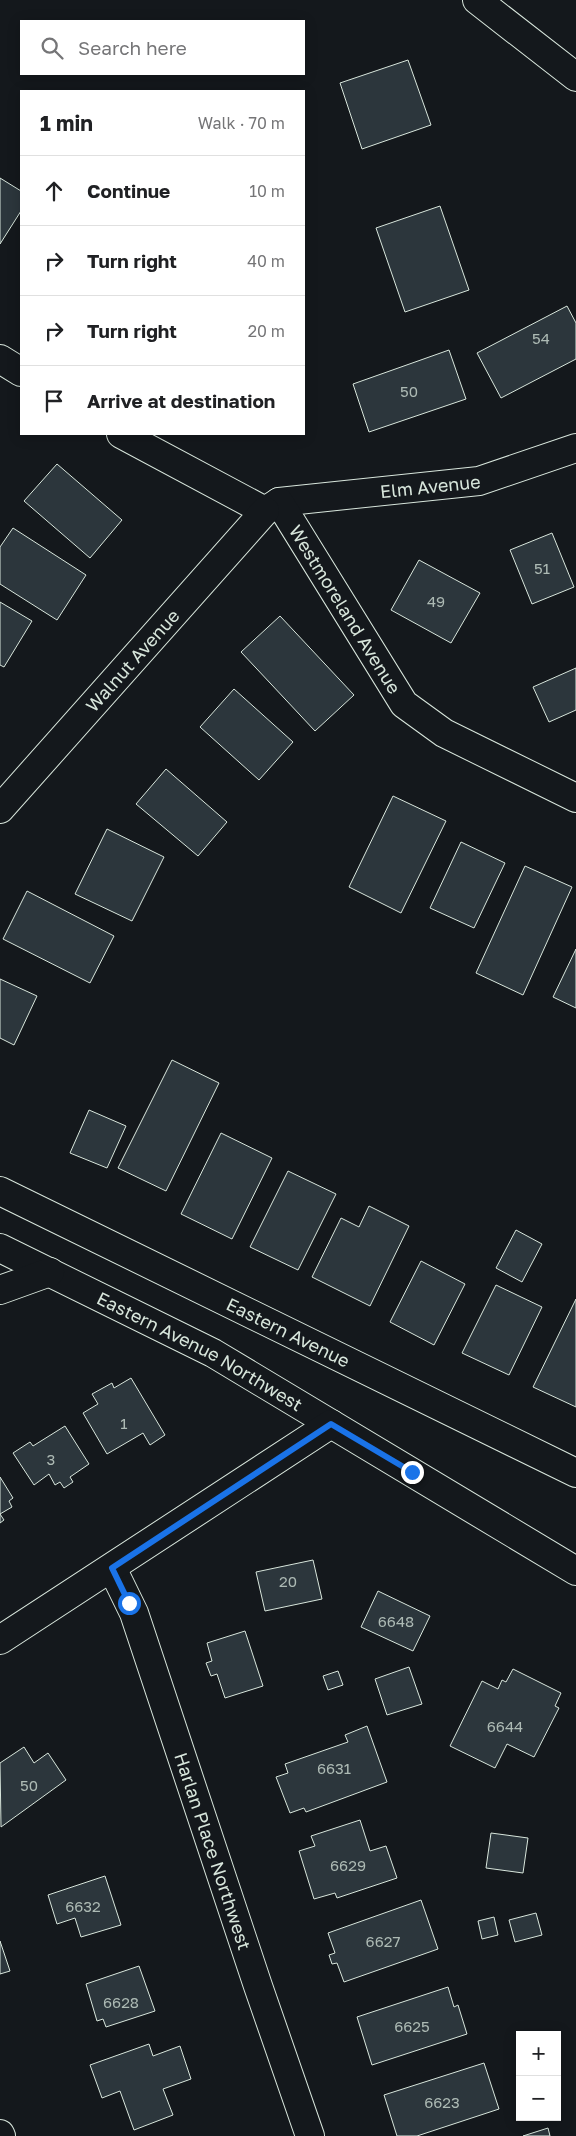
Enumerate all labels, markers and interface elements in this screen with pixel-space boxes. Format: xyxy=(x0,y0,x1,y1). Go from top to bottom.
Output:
search box xyxy=(20,20,305,75)
icon: search xyxy=(38,34,66,62)
text: Search here xyxy=(78,36,187,59)
text: 1 min xyxy=(40,110,93,136)
text: Walk · 70 m xyxy=(198,113,285,133)
icon: ahead xyxy=(40,177,68,205)
text: Continue xyxy=(87,179,170,202)
text: 10 m xyxy=(249,181,285,201)
icon: right xyxy=(40,247,68,275)
text: Turn right xyxy=(87,249,177,272)
text: 40 m xyxy=(247,251,285,271)
icon: right xyxy=(40,317,68,345)
text: Turn right xyxy=(87,319,177,342)
text: 20 m xyxy=(248,321,285,341)
house number: 54 xyxy=(532,329,550,347)
house number: 50 xyxy=(400,382,418,400)
icon: arrive xyxy=(40,387,68,415)
text: Arrive at destination xyxy=(87,389,275,412)
street label: Elm Avenue xyxy=(379,470,481,502)
street label: Westmoreland Avenue xyxy=(285,521,406,697)
house number: 51 xyxy=(534,559,550,577)
house number: 49 xyxy=(427,592,445,610)
street label: Walnut Avenue xyxy=(81,604,184,716)
street label: Eastern Avenue Northwest xyxy=(94,1287,307,1415)
street label: Eastern Avenue xyxy=(223,1293,353,1372)
house number: 1 xyxy=(120,1414,128,1432)
house number: 3 xyxy=(47,1450,55,1468)
route end xyxy=(401,1461,424,1484)
house number: 20 xyxy=(279,1572,297,1590)
route start xyxy=(118,1592,141,1615)
house number: 6648 xyxy=(378,1612,414,1630)
house number: 6644 xyxy=(487,1717,523,1735)
street label: Harlan Place Northwest xyxy=(170,1750,256,1953)
house number: 6631 xyxy=(317,1759,351,1777)
house number: 50 xyxy=(20,1776,38,1794)
house number: 6629 xyxy=(330,1856,366,1874)
house number: 6632 xyxy=(65,1897,101,1915)
house number: 6627 xyxy=(366,1932,400,1950)
house number: 6628 xyxy=(103,1993,139,2011)
house number: 6625 xyxy=(394,2017,430,2035)
map controls xyxy=(516,2031,561,2121)
button: + xyxy=(516,2031,561,2076)
button: − xyxy=(516,2076,561,2121)
house number: 6623 xyxy=(424,2093,460,2111)

